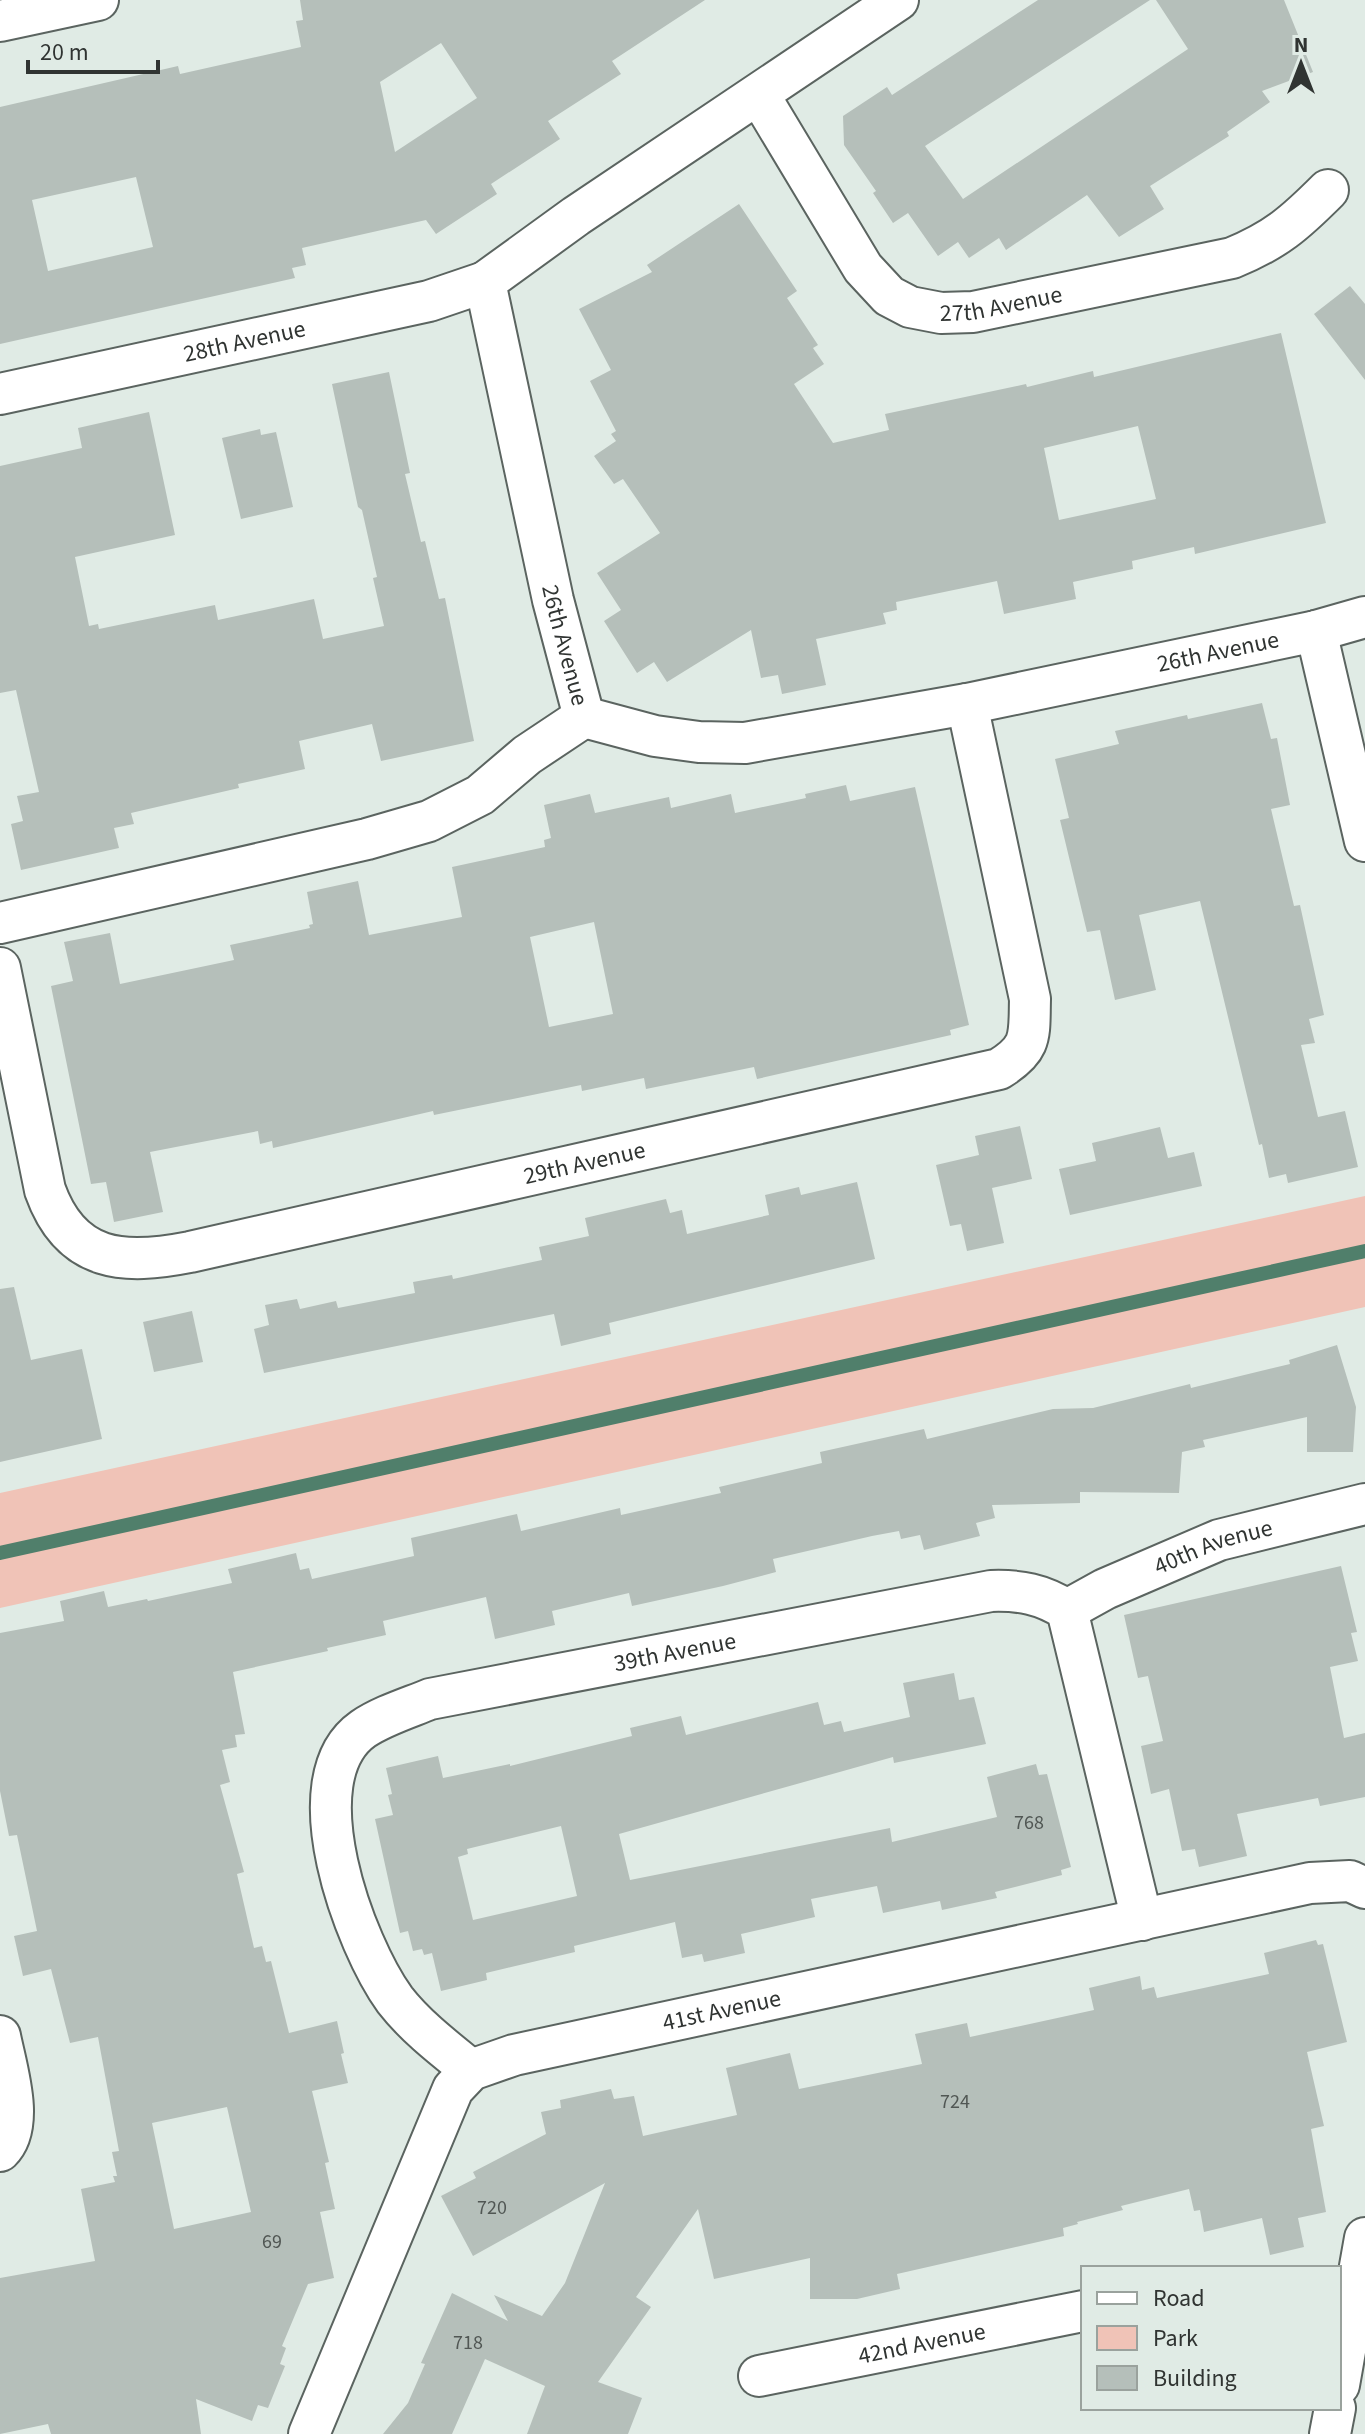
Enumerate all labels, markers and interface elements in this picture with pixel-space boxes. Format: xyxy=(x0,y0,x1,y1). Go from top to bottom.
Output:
scale bar xyxy=(28,24,158,74)
north arrow xyxy=(1261,24,1341,104)
text: N xyxy=(1294,29,1308,61)
text: 20 m xyxy=(40,35,89,70)
street label: 27th Avenue xyxy=(939,277,1065,331)
street label: 28th Avenue xyxy=(180,311,309,372)
street label: 26th Avenue xyxy=(532,582,597,710)
street label: 26th Avenue xyxy=(1154,622,1282,682)
street label: 29th Avenue xyxy=(520,1133,649,1194)
street label: 40th Avenue xyxy=(1148,1510,1276,1584)
street label: 39th Avenue xyxy=(611,1623,739,1681)
house number: 768 xyxy=(1014,1809,1044,1837)
street label: 41st Avenue xyxy=(659,1981,784,2040)
house number: 724 xyxy=(940,2088,970,2116)
house number: 720 xyxy=(477,2194,507,2222)
house number: 69 xyxy=(262,2228,282,2256)
legend xyxy=(1081,2266,1341,2410)
text: Road xyxy=(1153,2281,1205,2316)
street label: 42nd Avenue xyxy=(855,2314,989,2374)
text: Park xyxy=(1153,2321,1198,2356)
house number: 718 xyxy=(453,2329,483,2357)
text: Building xyxy=(1153,2361,1237,2396)

